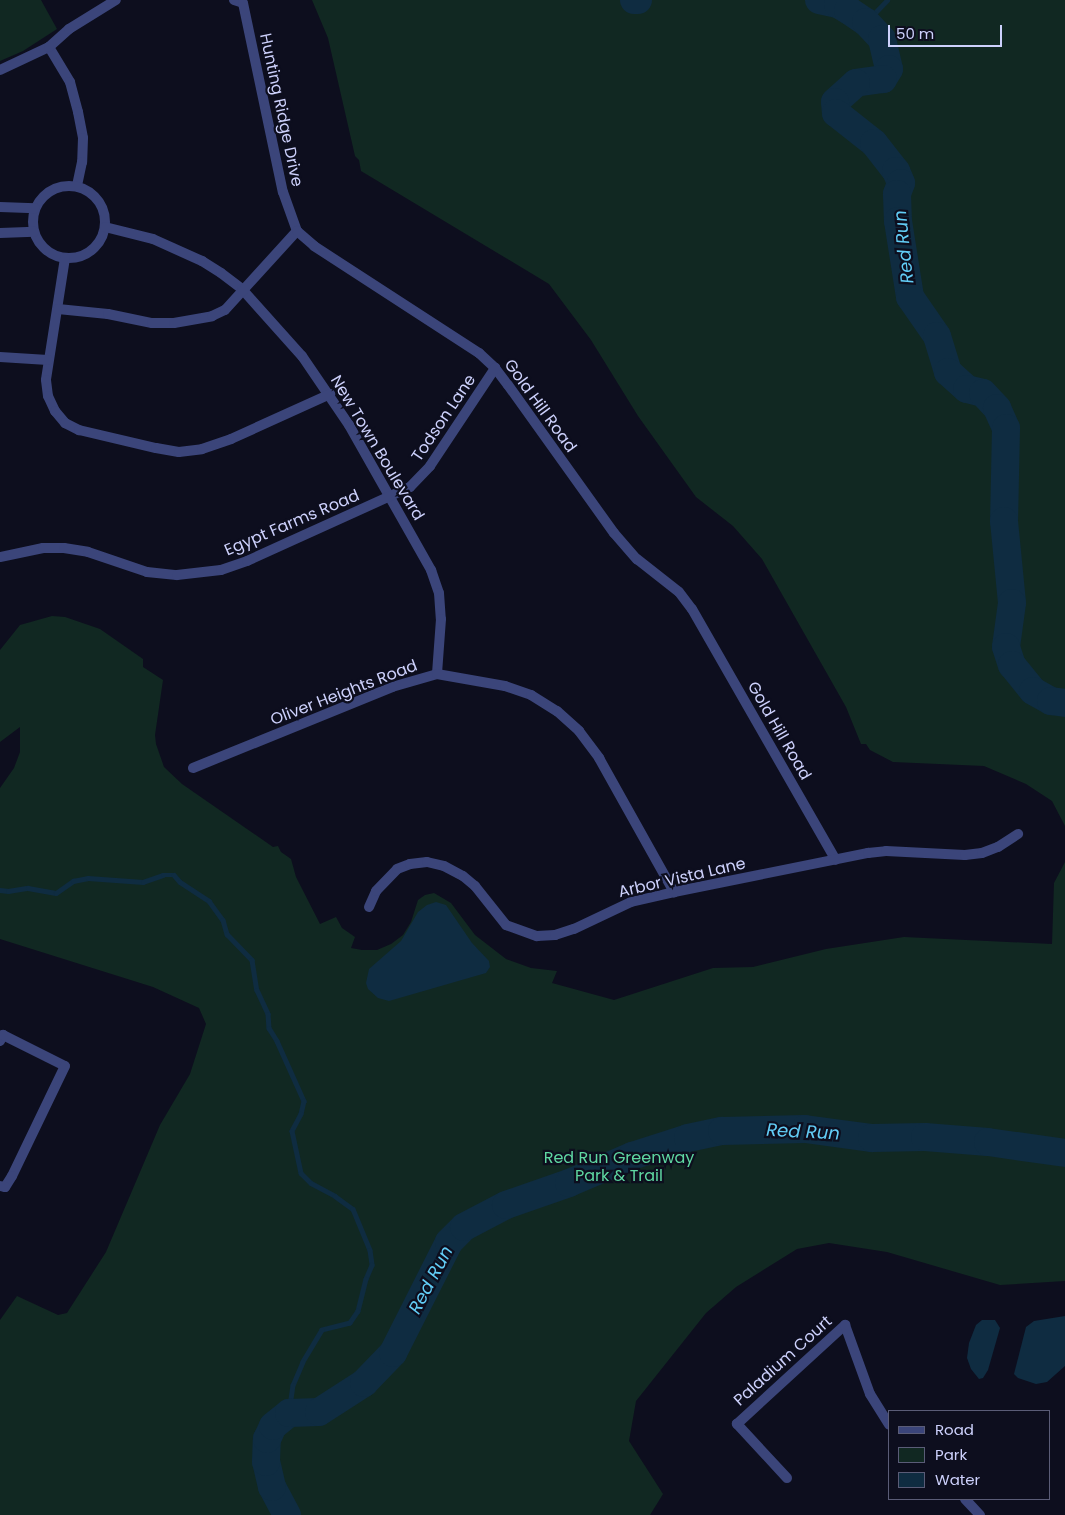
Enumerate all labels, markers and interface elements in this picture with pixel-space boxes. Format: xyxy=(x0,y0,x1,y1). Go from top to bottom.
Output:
scale bar xyxy=(890,15,1004,47)
text: 50 m xyxy=(896,23,934,44)
street label: Hunting Ridge Drive xyxy=(255,32,307,188)
water label: Red Run xyxy=(889,209,919,285)
street label: Gold Hill Road xyxy=(500,356,580,456)
street label: Todson Lane xyxy=(408,371,480,465)
street label: New Town Boulevard xyxy=(326,372,428,524)
street label: Egypt Farms Road xyxy=(222,486,362,560)
street label: Oliver Heights Road xyxy=(268,656,420,730)
street label: Gold Hill Road xyxy=(743,678,815,784)
street label: Arbor Vista Lane xyxy=(617,854,747,902)
water label: Red Run xyxy=(766,1119,840,1145)
park label: Red Run Greenway Park & Trail xyxy=(544,1148,694,1186)
water label: Red Run xyxy=(404,1242,458,1318)
street label: Paladium Court xyxy=(730,1312,836,1410)
legend xyxy=(888,1410,1050,1500)
text: Road xyxy=(935,1419,974,1440)
text: Park xyxy=(935,1444,967,1465)
text: Water xyxy=(935,1469,980,1490)

